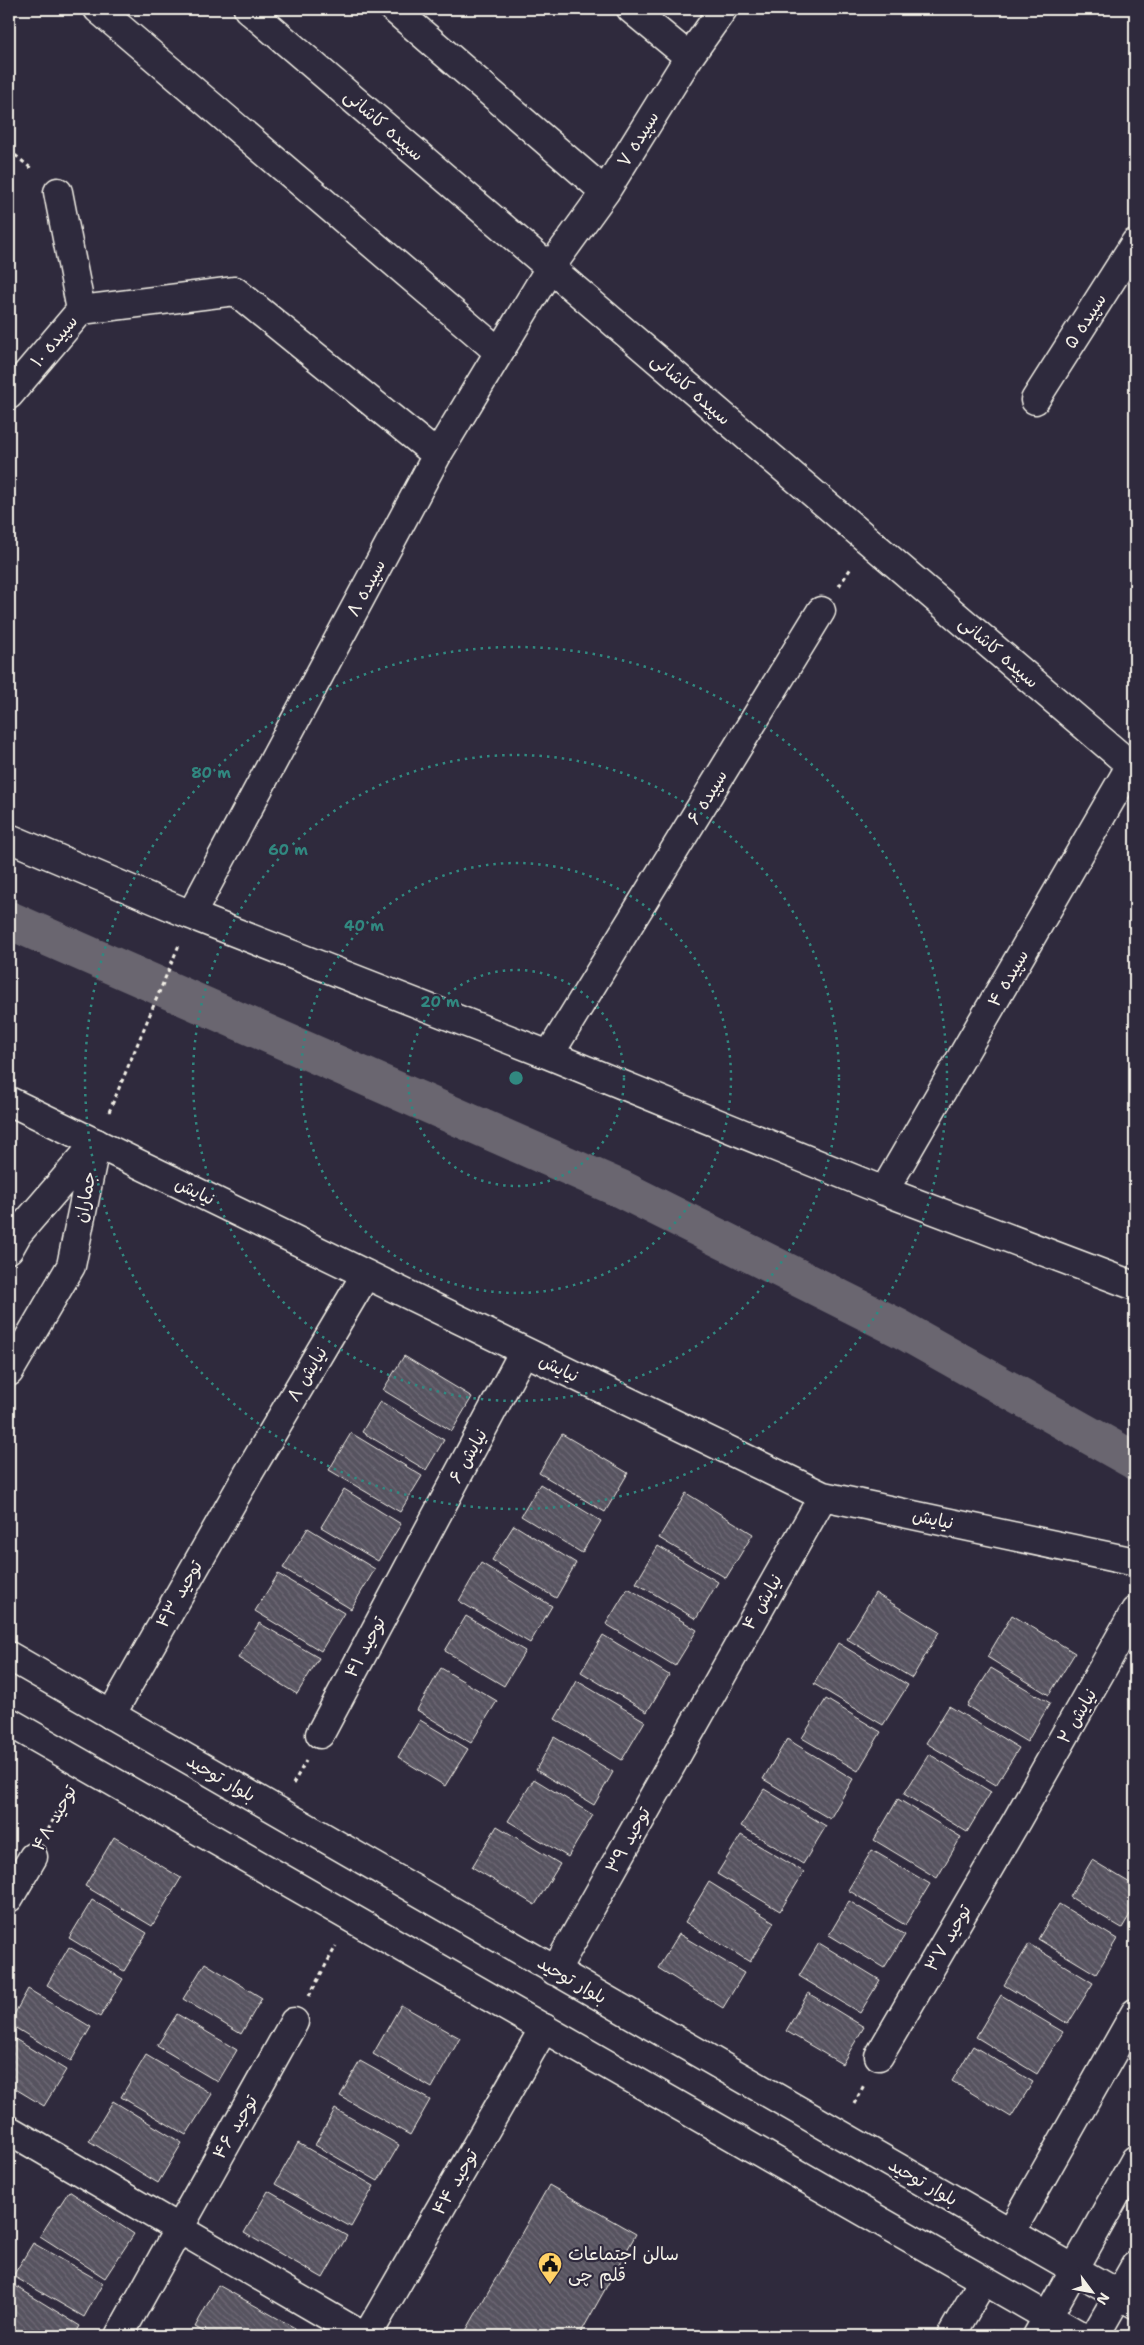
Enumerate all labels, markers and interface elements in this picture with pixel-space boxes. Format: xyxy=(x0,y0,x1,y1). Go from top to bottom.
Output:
street label: سپیده کاشانی xyxy=(339,84,429,166)
street label: سپیده ۷ xyxy=(611,106,665,172)
street label: سپیده ۵ xyxy=(1058,289,1112,353)
street label: سپیده ۱۰ xyxy=(25,310,83,372)
street label: سپیده کاشانی xyxy=(646,348,736,430)
street label: سپیده ۸ xyxy=(341,555,391,621)
street label: سپیده کاشانی xyxy=(954,611,1044,693)
text: 80 m xyxy=(191,763,231,783)
street label: سپیده ۶ xyxy=(681,765,733,829)
text: 60 m xyxy=(268,840,308,860)
text: 40 m xyxy=(344,916,384,936)
street label: سپیده ۴ xyxy=(982,945,1034,1011)
text: 20 m xyxy=(420,992,460,1012)
centre of rings xyxy=(507,1069,525,1087)
street label: جماران xyxy=(68,1169,102,1225)
street label: نیایش xyxy=(171,1171,219,1211)
street label: نیایش ۸ xyxy=(281,1342,333,1406)
street label: نیایش xyxy=(535,1348,583,1388)
street label: نیایش ۶ xyxy=(443,1425,493,1487)
street label: نیایش xyxy=(910,1503,956,1535)
street label: توحید ۴۳ xyxy=(150,1555,208,1632)
street label: نیایش ۴ xyxy=(736,1570,788,1634)
street label: توحید ۴۱ xyxy=(339,1612,391,1682)
street label: نیایش ۲ xyxy=(1052,1684,1102,1748)
street label: بلوار توحید xyxy=(182,1749,260,1807)
street label: توحید ۴۸ xyxy=(26,1780,82,1855)
street label: توحید ۳۹ xyxy=(600,1802,656,1877)
street label: توحید ۳۷ xyxy=(919,1900,977,1976)
street label: بلوار توحید xyxy=(533,1951,611,2009)
street label: توحید ۴۶ xyxy=(207,2090,263,2163)
street label: توحید ۴۴ xyxy=(426,2144,484,2220)
street label: بلوار توحید xyxy=(884,2153,962,2211)
place label: سالن اجتماعات قلم چی xyxy=(568,2242,679,2289)
public building icon: سالن اجتماعات قلم چی xyxy=(537,2251,563,2285)
north arrow xyxy=(1066,2268,1116,2318)
text: N xyxy=(1092,2289,1114,2308)

